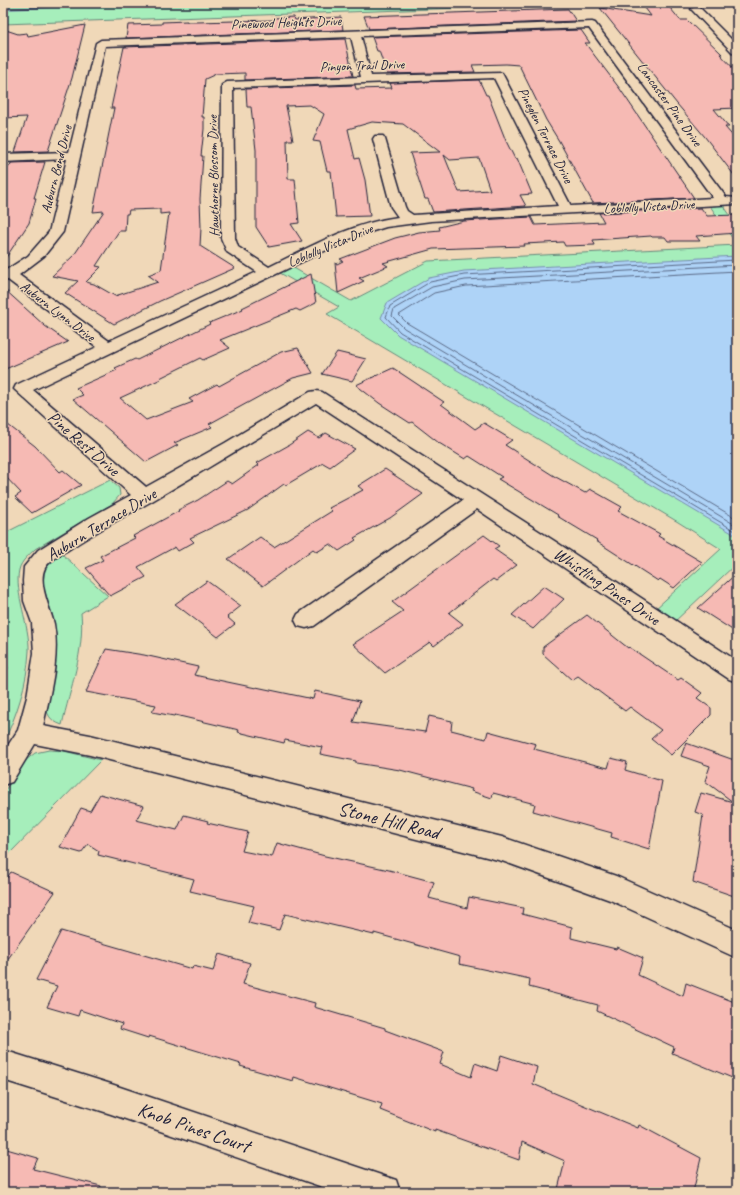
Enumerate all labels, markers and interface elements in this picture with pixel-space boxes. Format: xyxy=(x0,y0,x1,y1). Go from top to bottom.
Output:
street label: Pinewood Heights Drive xyxy=(231,12,343,33)
street label: Pinyon Trail Drive xyxy=(320,55,406,75)
street label: Lancaster Pine Drive xyxy=(633,59,707,151)
street label: Pineglen Terrace Drive xyxy=(514,85,578,187)
street label: Hawthorne Blossom Drive xyxy=(204,114,223,237)
street label: Auburn Bend Drive xyxy=(37,122,76,215)
street label: Loblolly Vista Drive xyxy=(603,196,696,217)
street label: Loblolly Vista Drive xyxy=(285,219,377,271)
street label: Auburn Lynn Drive xyxy=(17,278,100,346)
street label: Pine Rest Drive xyxy=(43,406,125,481)
street label: Auburn Terrace Drive xyxy=(43,483,161,565)
street label: Whistling Pines Drive xyxy=(550,543,665,630)
street label: Stone Hill Road xyxy=(336,796,445,846)
street label: Knob Pines Court xyxy=(134,1097,256,1159)

